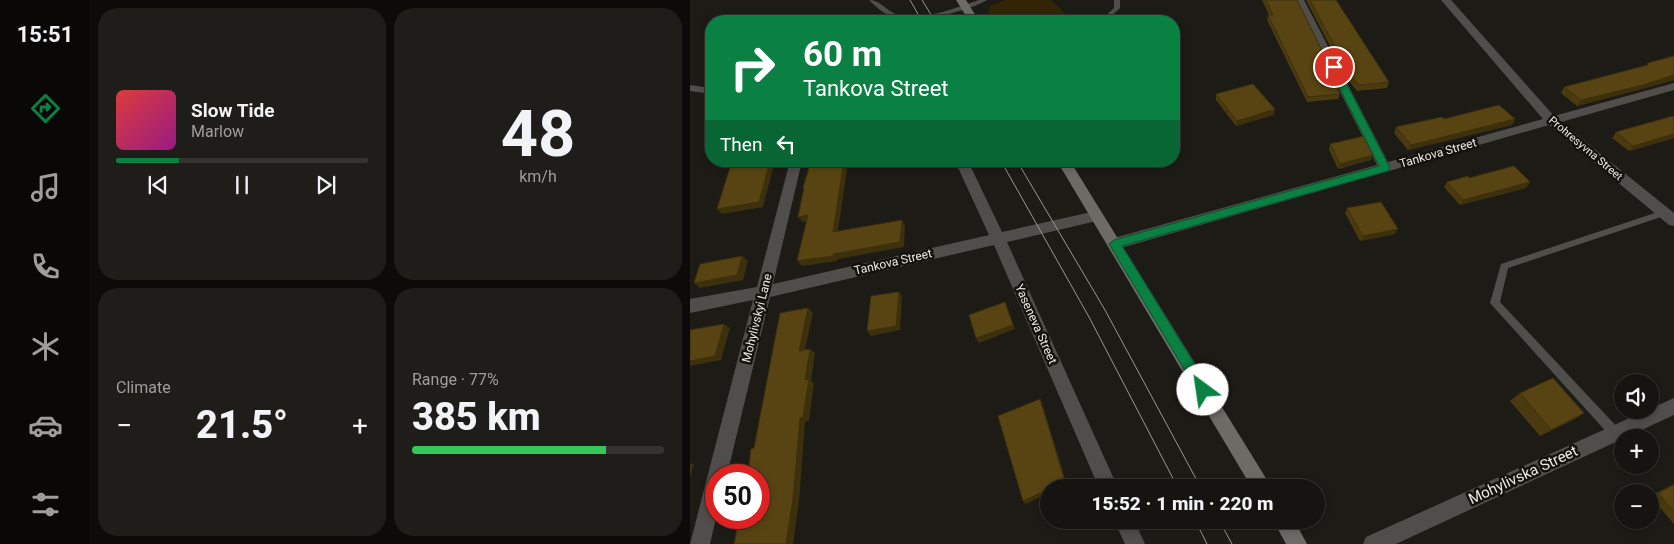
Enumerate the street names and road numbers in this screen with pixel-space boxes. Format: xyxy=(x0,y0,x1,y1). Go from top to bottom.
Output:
street label: Prohresyvna Street xyxy=(1546,114,1626,183)
street label: Tankova Street xyxy=(1398,135,1478,171)
street label: Tankova Street xyxy=(853,246,933,278)
street label: Mohylivskyi Lane xyxy=(739,272,775,364)
street label: Yaseneva Street xyxy=(1012,282,1060,366)
street label: Mohylivska Street xyxy=(1466,442,1581,508)

